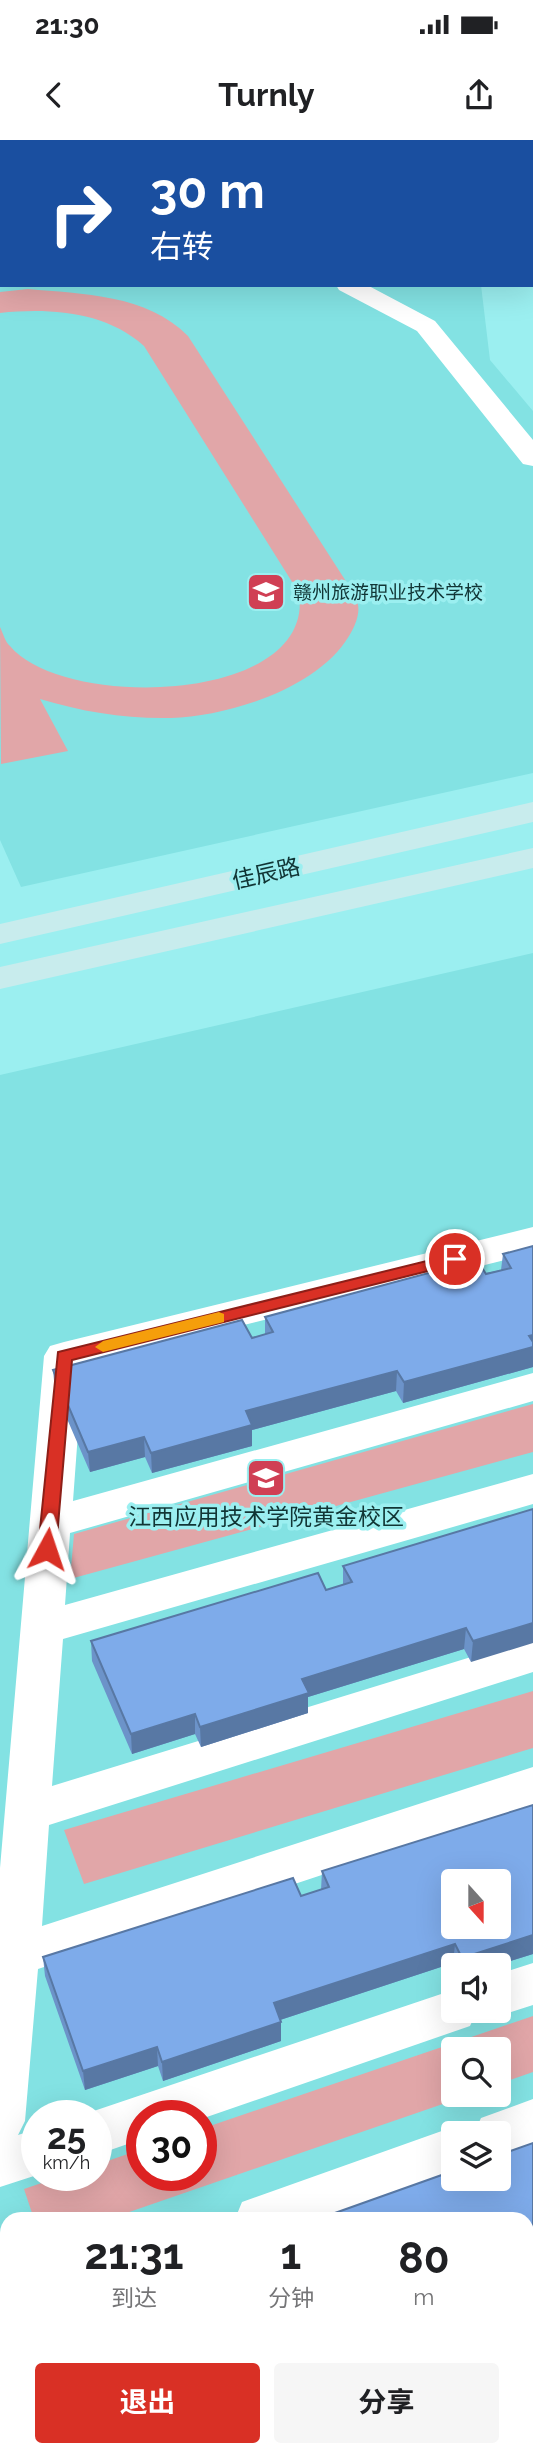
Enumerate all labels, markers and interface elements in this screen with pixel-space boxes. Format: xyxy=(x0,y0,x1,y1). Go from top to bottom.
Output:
text: 21:30 xyxy=(35,10,99,40)
icon: back xyxy=(35,76,73,114)
text: Turnly xyxy=(218,76,315,113)
icon: share xyxy=(460,76,498,114)
text: 30 m xyxy=(150,162,265,219)
icon: right xyxy=(35,168,126,259)
text: 右转 xyxy=(150,228,214,265)
school or university icon: 赣州旅游职业技术学校 xyxy=(245,571,287,613)
place label: 赣州旅游职业技术学校 xyxy=(293,581,483,603)
street label: 佳辰路 xyxy=(229,852,303,894)
pin xyxy=(425,1229,485,1289)
icon: arrive xyxy=(436,1240,474,1278)
school or university icon: 江西应用技术学院黄金校区 xyxy=(245,1457,287,1499)
place label: 江西应用技术学院黄金校区 xyxy=(128,1503,404,1530)
position arrow xyxy=(10,1512,84,1586)
north arrow xyxy=(441,1869,511,1939)
map controls xyxy=(441,1869,511,2191)
button: sound xyxy=(441,1953,511,2023)
button: search xyxy=(441,2037,511,2107)
speed limit sign: 30 xyxy=(126,2100,217,2191)
text: 25 xyxy=(47,2116,86,2157)
button: layers xyxy=(441,2121,511,2191)
text: km/h xyxy=(43,2152,90,2173)
text: 21:31 xyxy=(84,2230,183,2279)
text: 1 xyxy=(281,2230,301,2279)
text: 80 xyxy=(398,2234,450,2283)
text: m xyxy=(413,2283,435,2310)
text: 到达 xyxy=(111,2284,157,2311)
text: 分钟 xyxy=(268,2284,314,2311)
button: 退出 xyxy=(35,2363,260,2443)
button: 分享 xyxy=(274,2363,499,2443)

